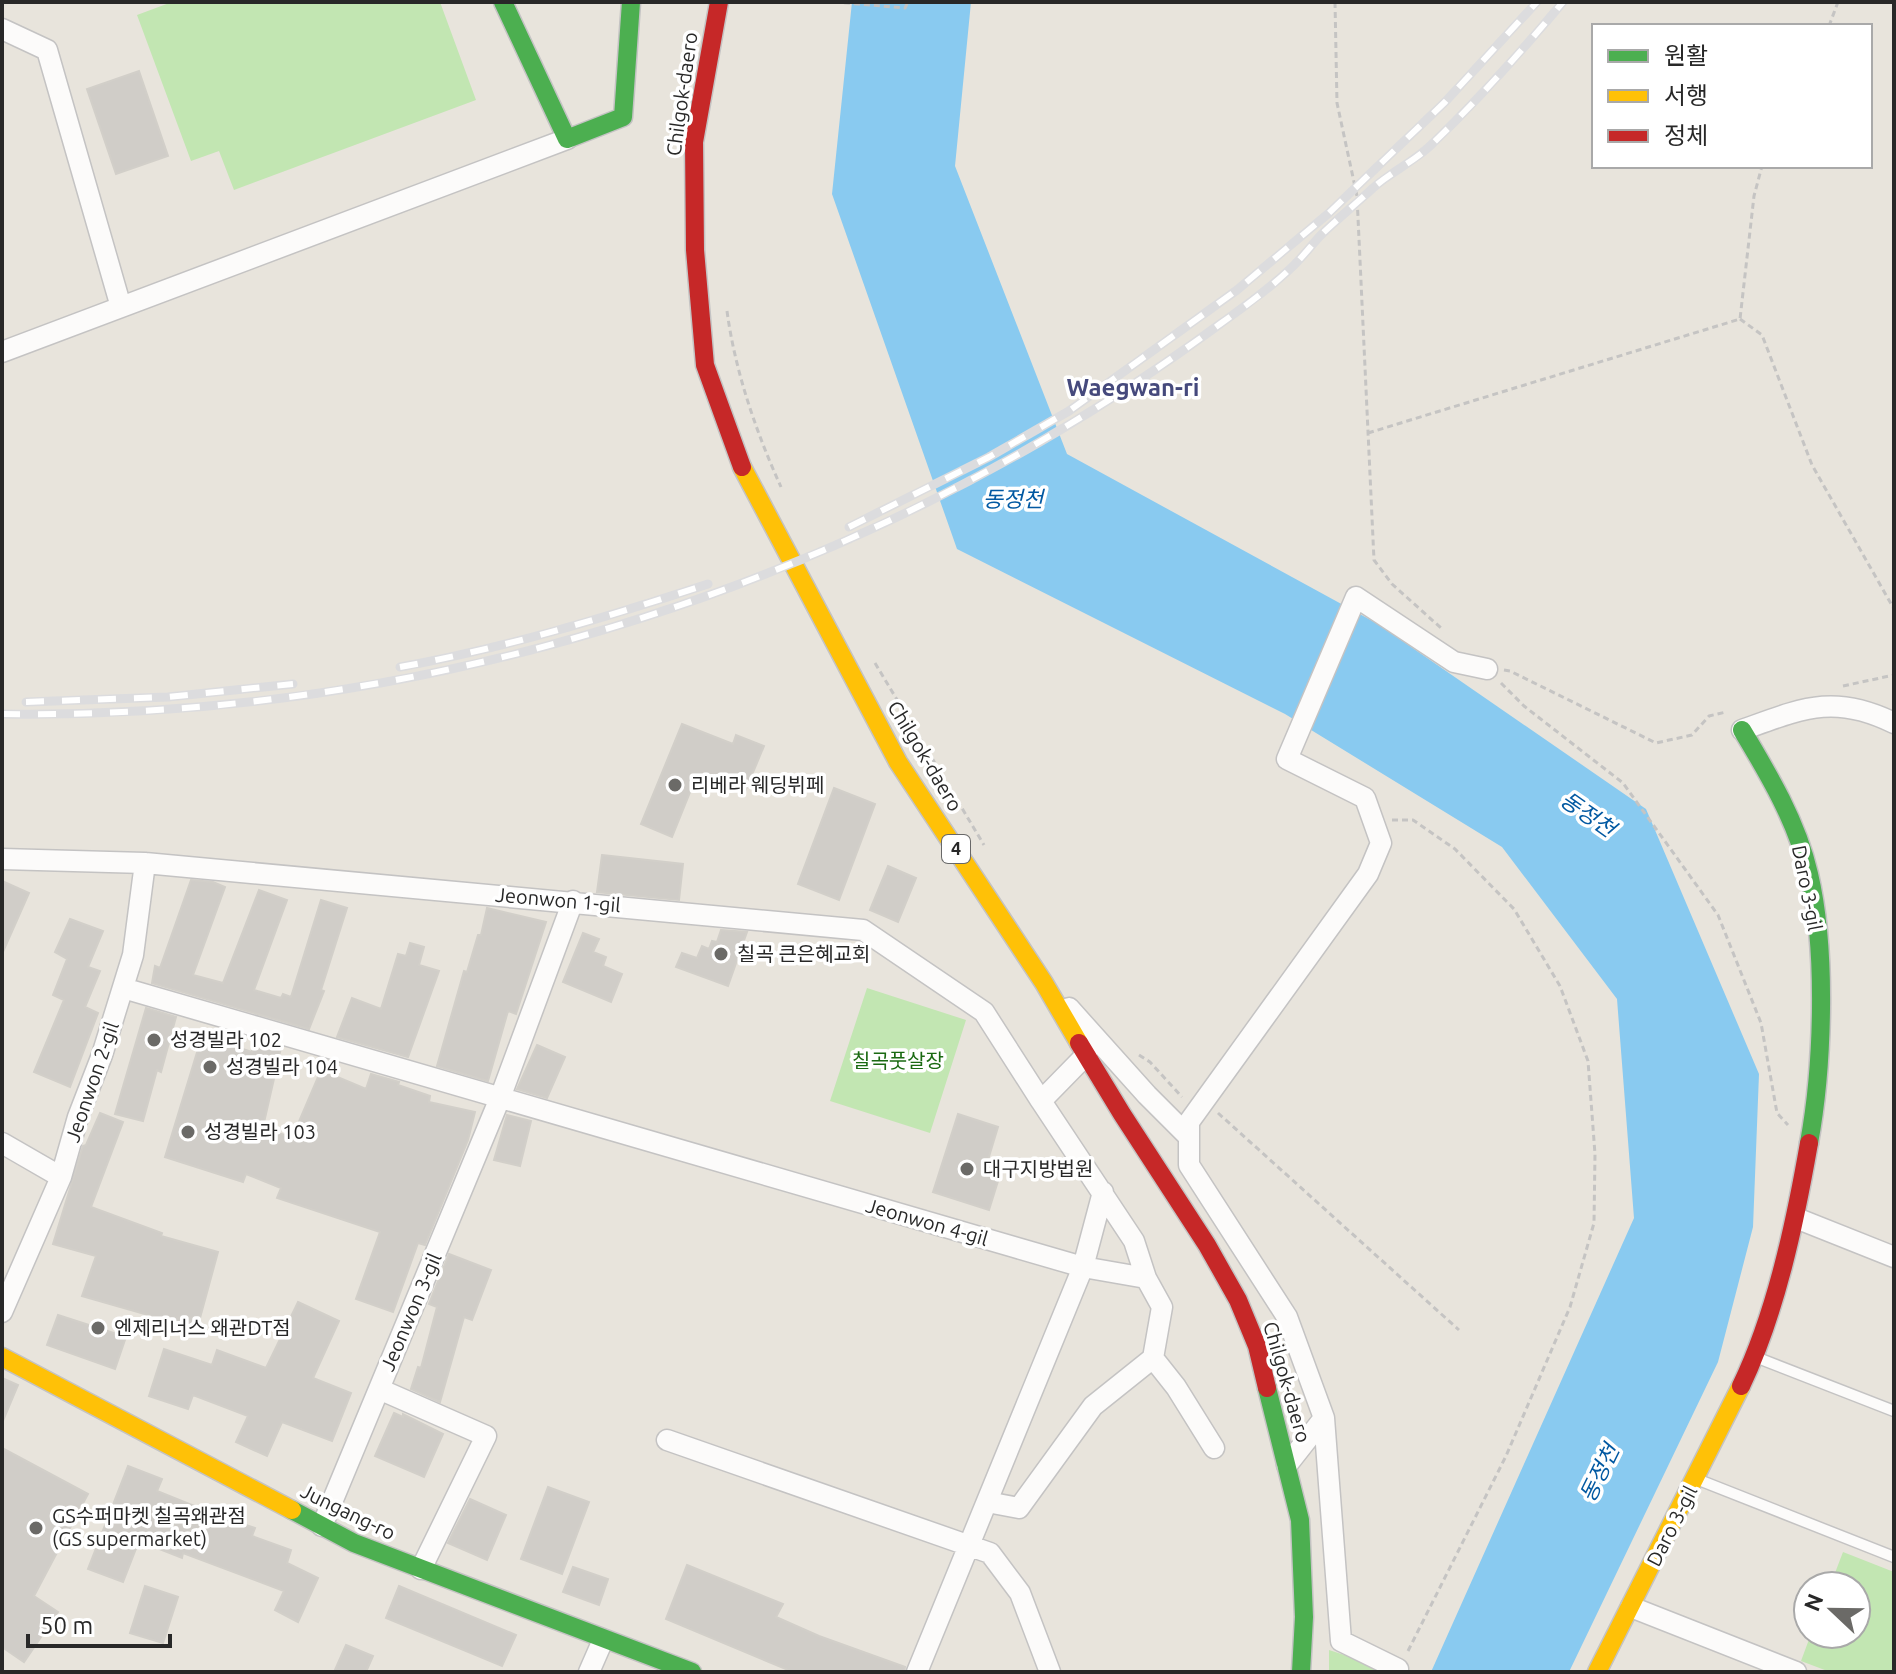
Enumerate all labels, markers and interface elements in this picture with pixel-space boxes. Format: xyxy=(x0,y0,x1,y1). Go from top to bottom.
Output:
legend xyxy=(1592,24,1872,168)
street label: Chilgok-daero xyxy=(661,31,702,157)
text: 원활 xyxy=(1664,42,1708,69)
text: 서행 xyxy=(1664,82,1708,109)
text: 정체 xyxy=(1664,122,1708,149)
district label: Waegwan-ri xyxy=(1067,374,1199,401)
water label: 동정천 xyxy=(983,486,1046,511)
street label: Chilgok-daero xyxy=(883,696,967,815)
place label: 리베라 웨딩뷔페 xyxy=(691,773,824,796)
marker: 리베라 웨딩뷔페 xyxy=(666,776,684,794)
water label: 동정천 xyxy=(1556,786,1623,843)
road number: 4 xyxy=(942,835,970,863)
street label: Daro 3-gil xyxy=(1788,843,1827,933)
street label: Jeonwon 1-gil xyxy=(494,883,622,916)
place label: 칠곡 큰은혜교회 xyxy=(737,942,870,965)
marker: 칠곡 큰은혜교회 xyxy=(712,945,730,963)
street label: Jeonwon 2-gil xyxy=(60,1019,123,1145)
place label: 성경빌라 102 xyxy=(170,1028,282,1051)
marker: 성경빌라 102 xyxy=(145,1031,163,1049)
park label: 칠곡풋살장 xyxy=(852,1049,944,1072)
place label: 성경빌라 104 xyxy=(226,1055,338,1078)
marker: 성경빌라 104 xyxy=(201,1058,219,1076)
place label: 성경빌라 103 xyxy=(204,1120,316,1143)
marker: 성경빌라 103 xyxy=(179,1123,197,1141)
place label: 대구지방법원 xyxy=(983,1157,1093,1180)
marker: 대구지방법원 xyxy=(958,1160,976,1178)
street label: Jeonwon 4-gil xyxy=(863,1193,991,1250)
street label: Jeonwon 3-gil xyxy=(375,1249,446,1374)
place label: 엔제리너스 왜관DT점 xyxy=(114,1316,291,1339)
marker: 엔제리너스 왜관DT점 xyxy=(89,1319,107,1337)
street label: Chilgok-daero xyxy=(1259,1319,1316,1445)
water label: 동정천 xyxy=(1574,1438,1624,1506)
street label: Jungang-ro xyxy=(297,1479,399,1544)
street label: Daro 3-gil xyxy=(1642,1482,1702,1570)
place label: GS수퍼마켓 칠곡왜관점 (GS supermarket) xyxy=(52,1504,246,1550)
marker: GS수퍼마켓 칠곡왜관점 (GS supermarket) xyxy=(27,1519,45,1537)
north arrow xyxy=(1792,1570,1872,1650)
text: N xyxy=(1798,1590,1828,1615)
scale bar xyxy=(28,1598,170,1648)
text: 50 m xyxy=(40,1612,93,1639)

